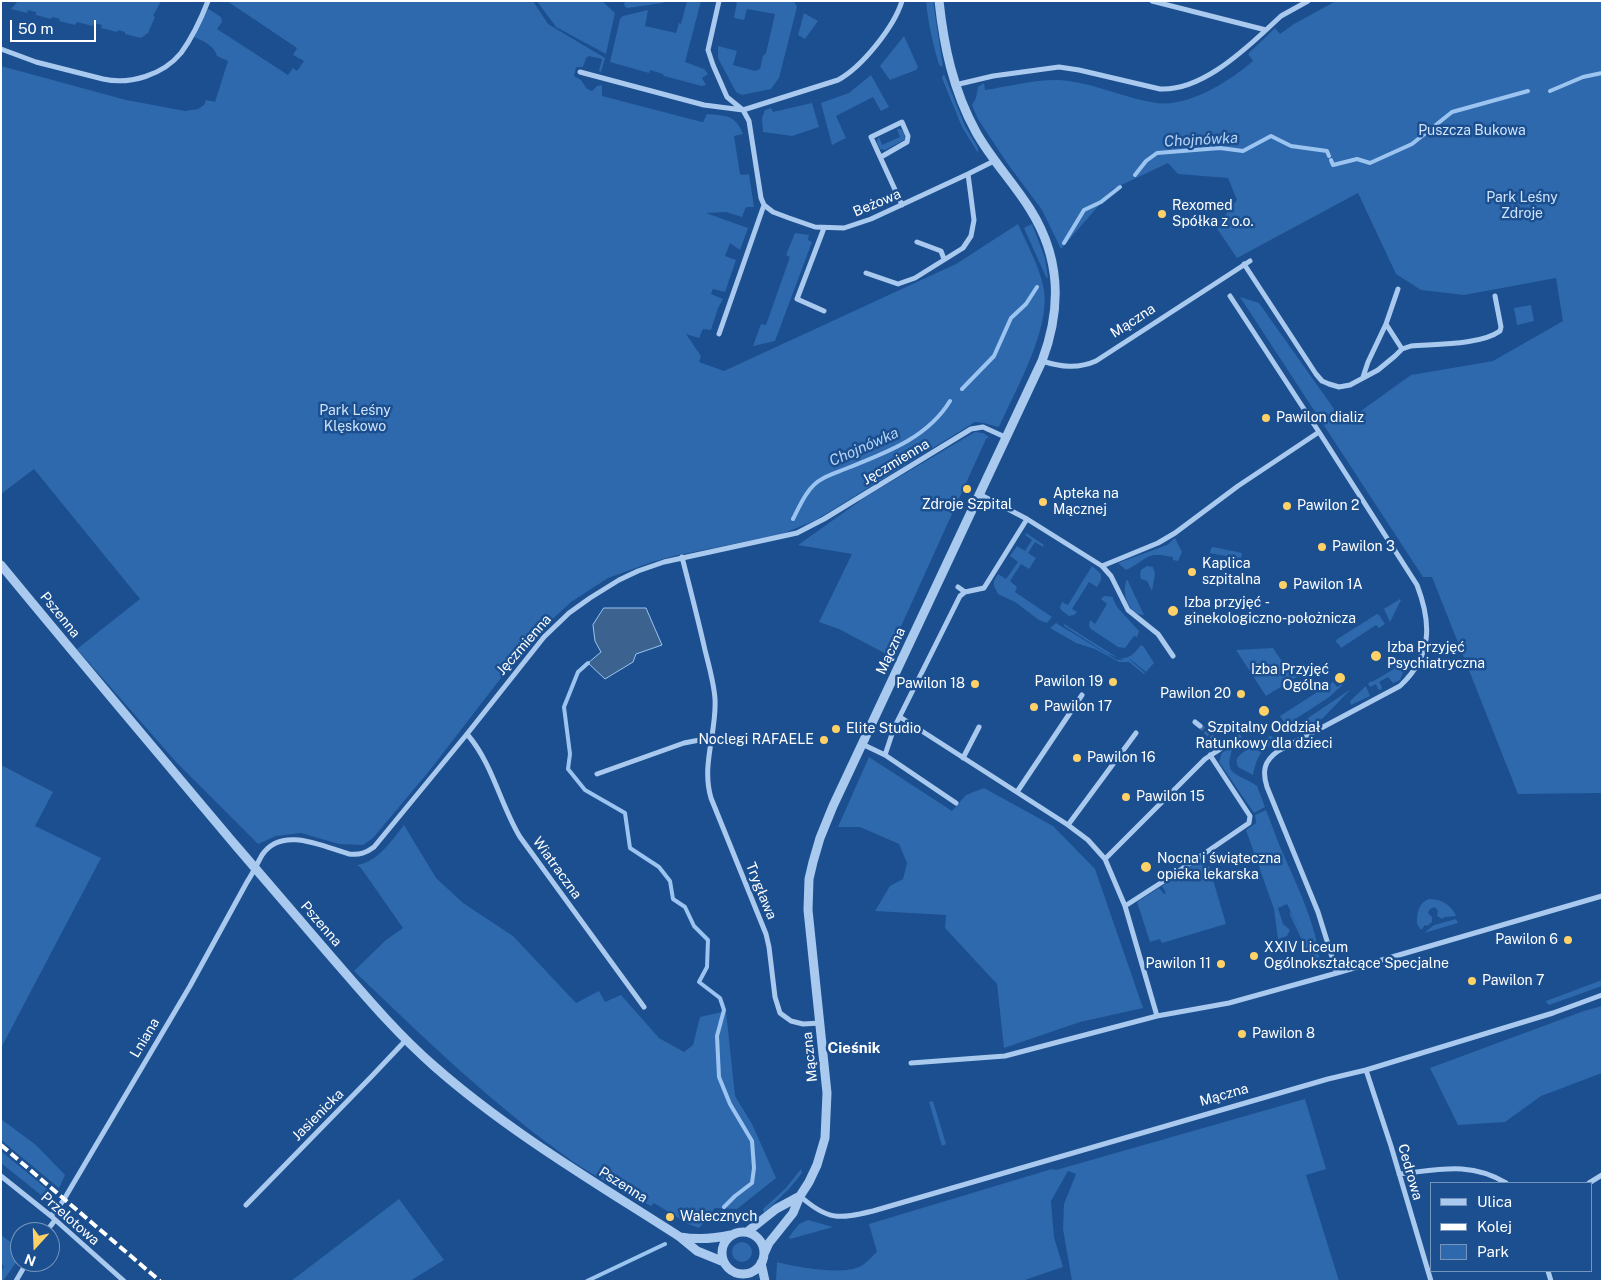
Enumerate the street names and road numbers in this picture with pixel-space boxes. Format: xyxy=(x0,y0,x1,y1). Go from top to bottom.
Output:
street label: Beżowa xyxy=(851,185,903,221)
street label: Mączna xyxy=(1107,300,1159,342)
street label: Jęczmienna xyxy=(860,436,932,488)
street label: Pszenna xyxy=(36,589,84,641)
street label: Jęczmienna xyxy=(493,611,555,679)
street label: Mączna xyxy=(873,625,909,677)
street label: Wiatraczna xyxy=(529,834,585,902)
street label: Trygława xyxy=(742,860,780,922)
street label: Pszenna xyxy=(297,898,345,950)
street label: Lniana xyxy=(127,1015,163,1061)
street label: Mączna xyxy=(799,1031,821,1083)
street label: Mączna xyxy=(1198,1080,1250,1110)
street label: Jasienicka xyxy=(289,1086,347,1144)
street label: Cedrowa xyxy=(1394,1142,1426,1202)
street label: Pszenna xyxy=(596,1164,650,1206)
street label: Przelotowa xyxy=(37,1189,103,1249)

